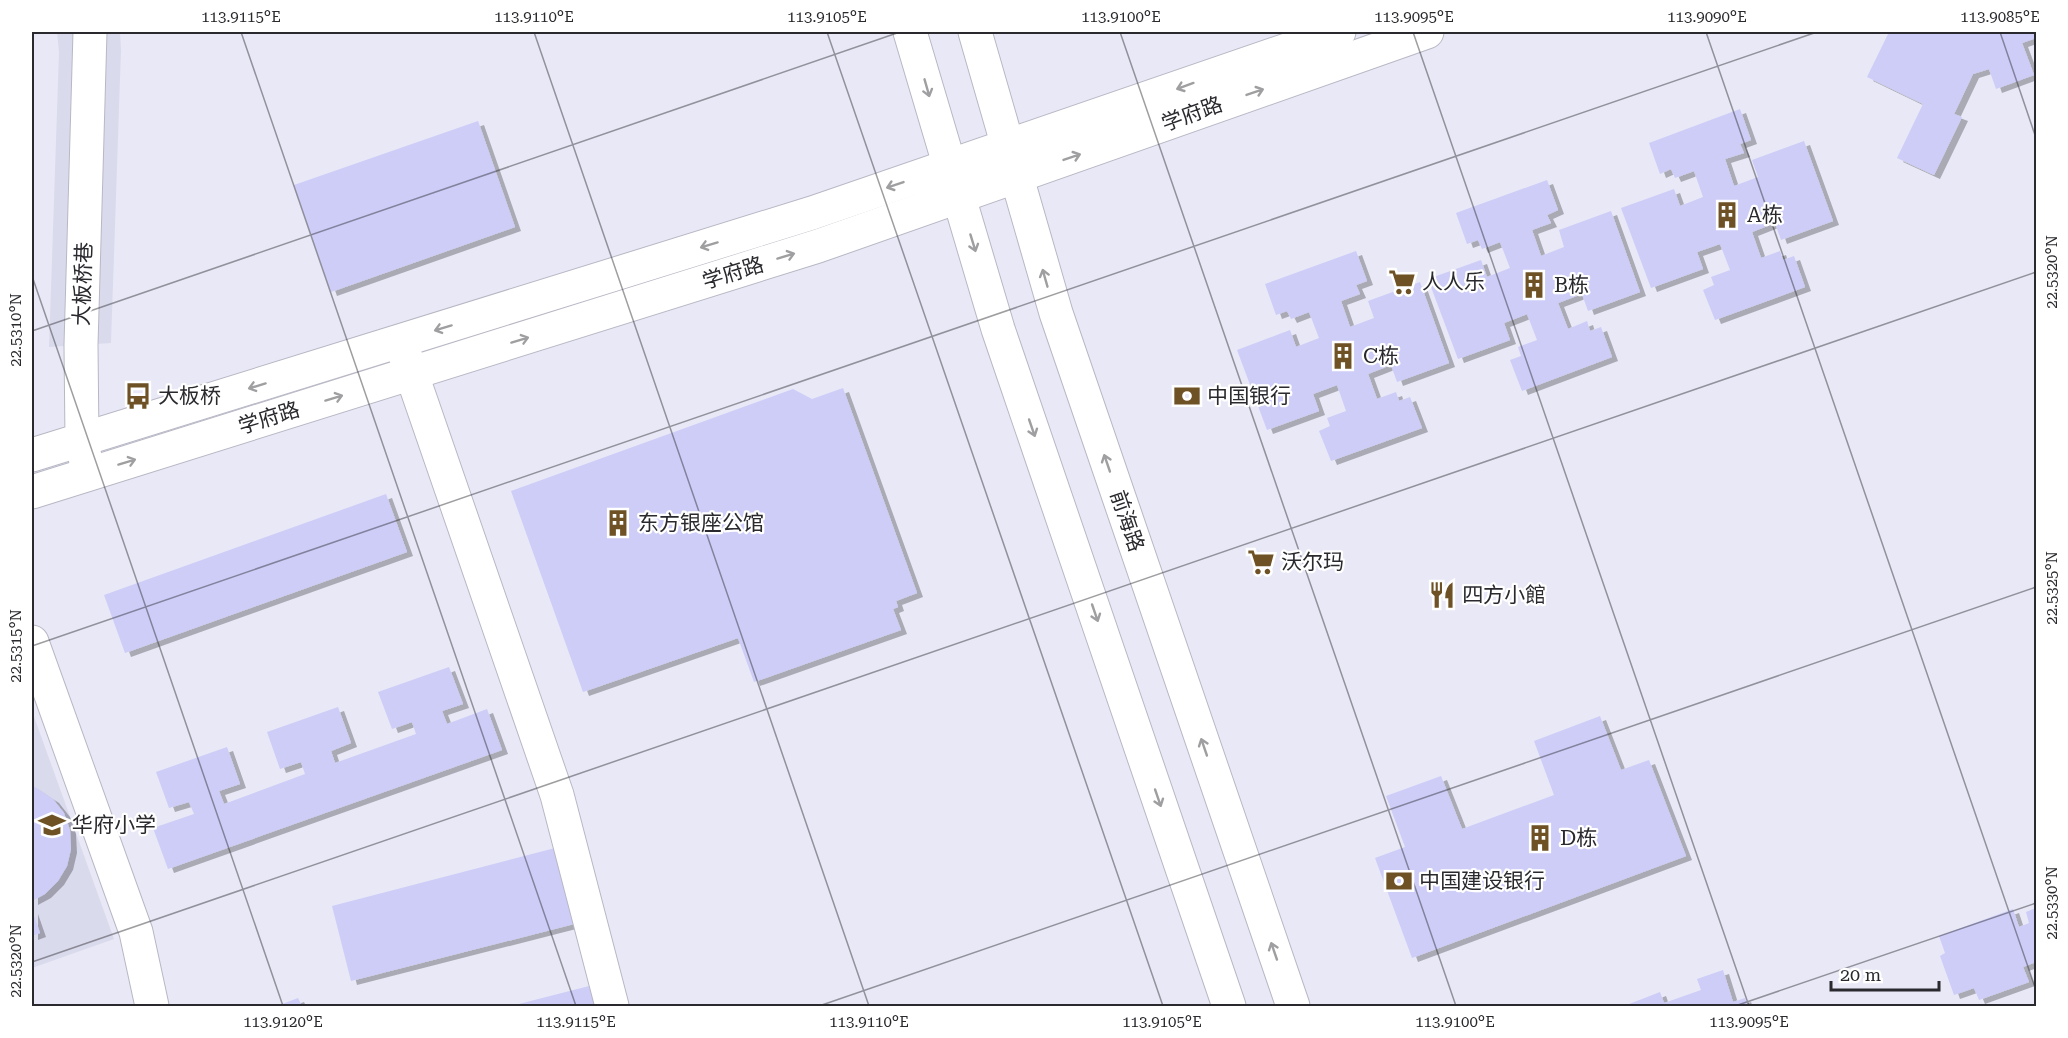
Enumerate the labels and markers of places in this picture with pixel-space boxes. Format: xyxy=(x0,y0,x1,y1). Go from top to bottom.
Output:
building icon: A栋 xyxy=(1712,200,1742,230)
place label: A栋 xyxy=(1747,203,1783,227)
supermarket icon: 人人乐 xyxy=(1387,267,1417,297)
place label: 人人乐 xyxy=(1422,270,1485,294)
building icon: B栋 xyxy=(1519,270,1549,300)
place label: B栋 xyxy=(1554,273,1589,297)
building icon: C栋 xyxy=(1328,341,1358,371)
place label: C栋 xyxy=(1363,344,1399,368)
bus stop icon: 大板桥 xyxy=(123,381,153,411)
bank icon: 中国银行 xyxy=(1172,381,1202,411)
place label: 大板桥 xyxy=(158,384,221,408)
place label: 中国银行 xyxy=(1207,384,1291,408)
building icon: 东方银座公馆 xyxy=(603,508,633,538)
place label: 东方银座公馆 xyxy=(638,511,764,535)
supermarket icon: 沃尔玛 xyxy=(1246,547,1276,577)
place label: 沃尔玛 xyxy=(1281,550,1344,574)
restaurant icon: 四方小館 xyxy=(1427,580,1457,610)
place label: 四方小館 xyxy=(1462,583,1546,607)
school or university icon: 华府小学 xyxy=(37,810,67,840)
place label: 华府小学 xyxy=(72,813,156,837)
building icon: D栋 xyxy=(1525,823,1555,853)
place label: D栋 xyxy=(1560,826,1597,850)
bank icon: 中国建设银行 xyxy=(1384,866,1414,896)
place label: 中国建设银行 xyxy=(1419,869,1545,893)

